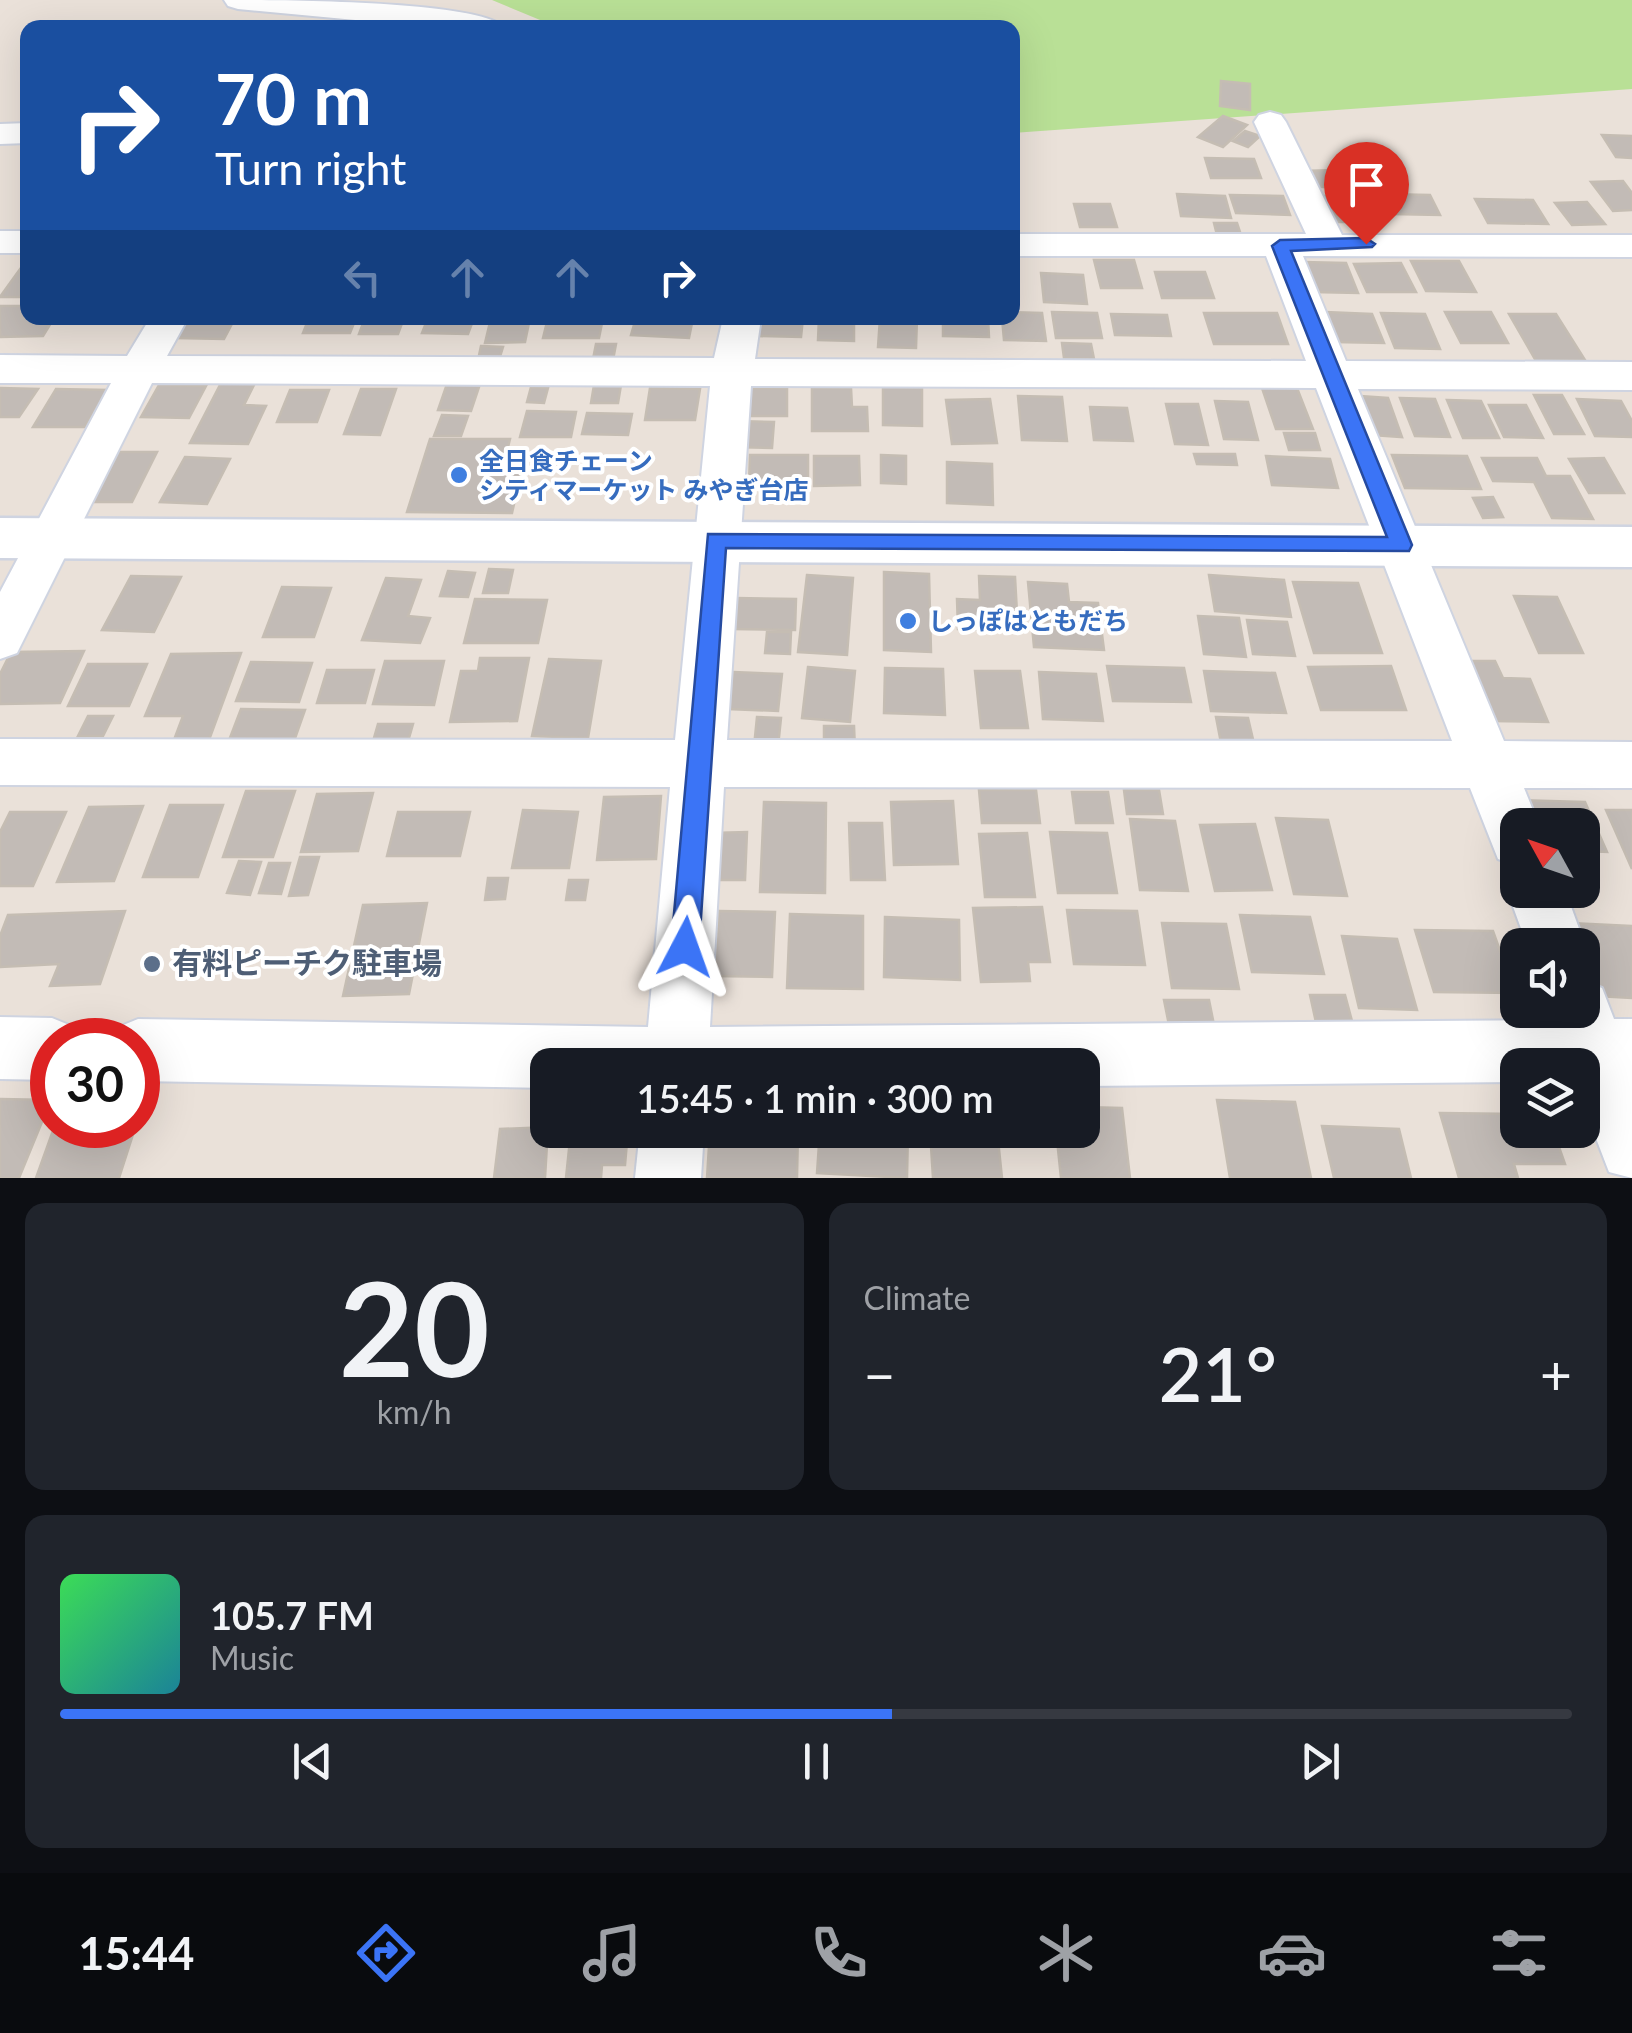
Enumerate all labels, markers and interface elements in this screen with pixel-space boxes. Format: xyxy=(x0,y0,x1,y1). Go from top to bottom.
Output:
text: 70 m xyxy=(215,56,372,140)
icon: right xyxy=(50,60,180,190)
text: Turn right xyxy=(215,141,406,195)
pin xyxy=(1324,142,1409,245)
icon: arrive xyxy=(1339,157,1394,212)
icon: left xyxy=(335,250,390,305)
icon: ahead xyxy=(440,250,495,305)
icon: ahead xyxy=(545,250,600,305)
icon: right xyxy=(650,250,705,305)
place label: 全日食チェーン シティマーケット みやぎ台店 xyxy=(479,445,809,504)
marker: 全日食チェーン シティマーケット みやぎ台店 xyxy=(448,464,470,486)
place label: しっぽはともだち xyxy=(928,605,1128,635)
marker: しっぽはともだち xyxy=(897,610,919,632)
north arrow xyxy=(1500,808,1600,908)
map controls xyxy=(1500,808,1600,1148)
position arrow xyxy=(633,895,737,999)
button: sound xyxy=(1500,928,1600,1028)
place label: 有料ピーチク駐車場 xyxy=(172,944,442,980)
marker: 有料ピーチク駐車場 xyxy=(141,953,163,975)
speed limit sign: 30 xyxy=(30,1018,160,1148)
button: layers xyxy=(1500,1048,1600,1148)
text: 15:45 · 1 min · 300 m xyxy=(637,1075,993,1121)
text: 20 xyxy=(339,1249,490,1405)
text: Climate xyxy=(864,1278,970,1317)
text: 21° xyxy=(1159,1328,1277,1418)
text: − xyxy=(864,1341,895,1407)
text: + xyxy=(1540,1341,1572,1407)
text: km/h xyxy=(377,1392,452,1431)
text: 105.7 FM xyxy=(210,1592,374,1638)
text: Music xyxy=(210,1638,294,1677)
icon: previous xyxy=(285,1734,340,1789)
icon: pause xyxy=(789,1734,844,1789)
icon: next xyxy=(1293,1734,1348,1789)
icon: directions xyxy=(351,1918,421,1988)
icon: music xyxy=(577,1918,647,1988)
icon: phone xyxy=(804,1918,874,1988)
icon: climate xyxy=(1031,1918,1101,1988)
icon: car xyxy=(1257,1918,1327,1988)
icon: filters xyxy=(1484,1918,1554,1988)
text: 15:44 xyxy=(78,1926,194,1980)

